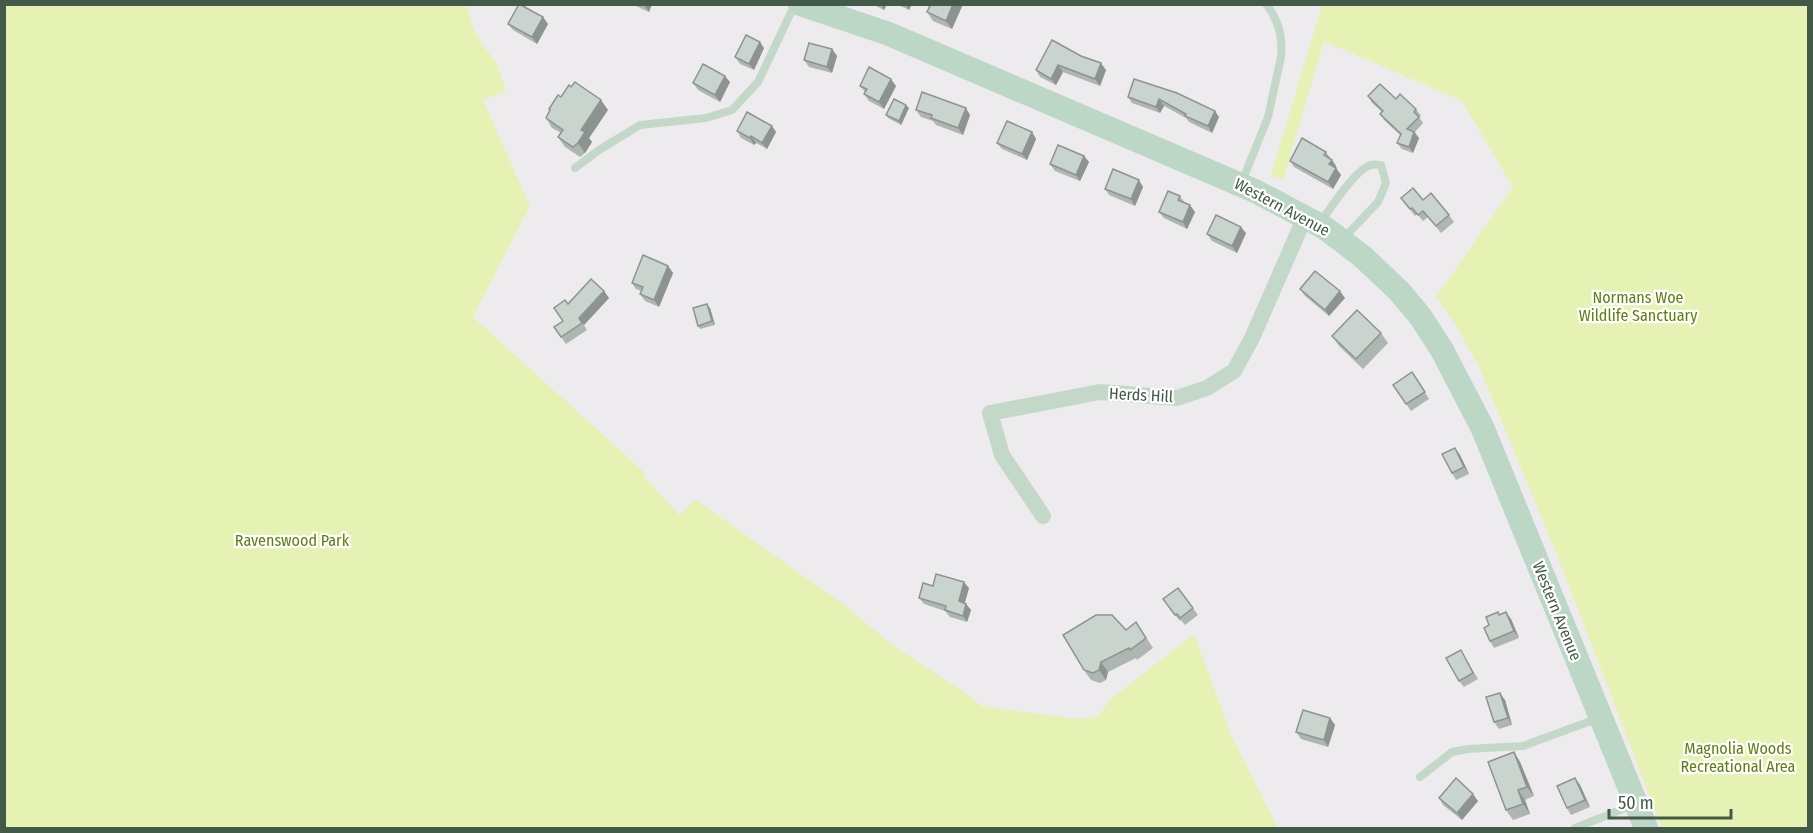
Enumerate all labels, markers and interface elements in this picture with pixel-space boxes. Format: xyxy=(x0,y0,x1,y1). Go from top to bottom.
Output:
street label: Western Avenue xyxy=(1231,174,1333,240)
park label: Normans Woe Wildlife Sanctuary xyxy=(1579,288,1698,325)
street label: Herds Hill xyxy=(1108,384,1174,406)
park label: Ravenswood Park xyxy=(235,531,350,550)
street label: Western Avenue xyxy=(1528,559,1586,663)
park label: Magnolia Woods Recreational Area xyxy=(1681,739,1796,776)
scale bar xyxy=(1609,782,1730,820)
text: 50 m xyxy=(1618,792,1654,814)

